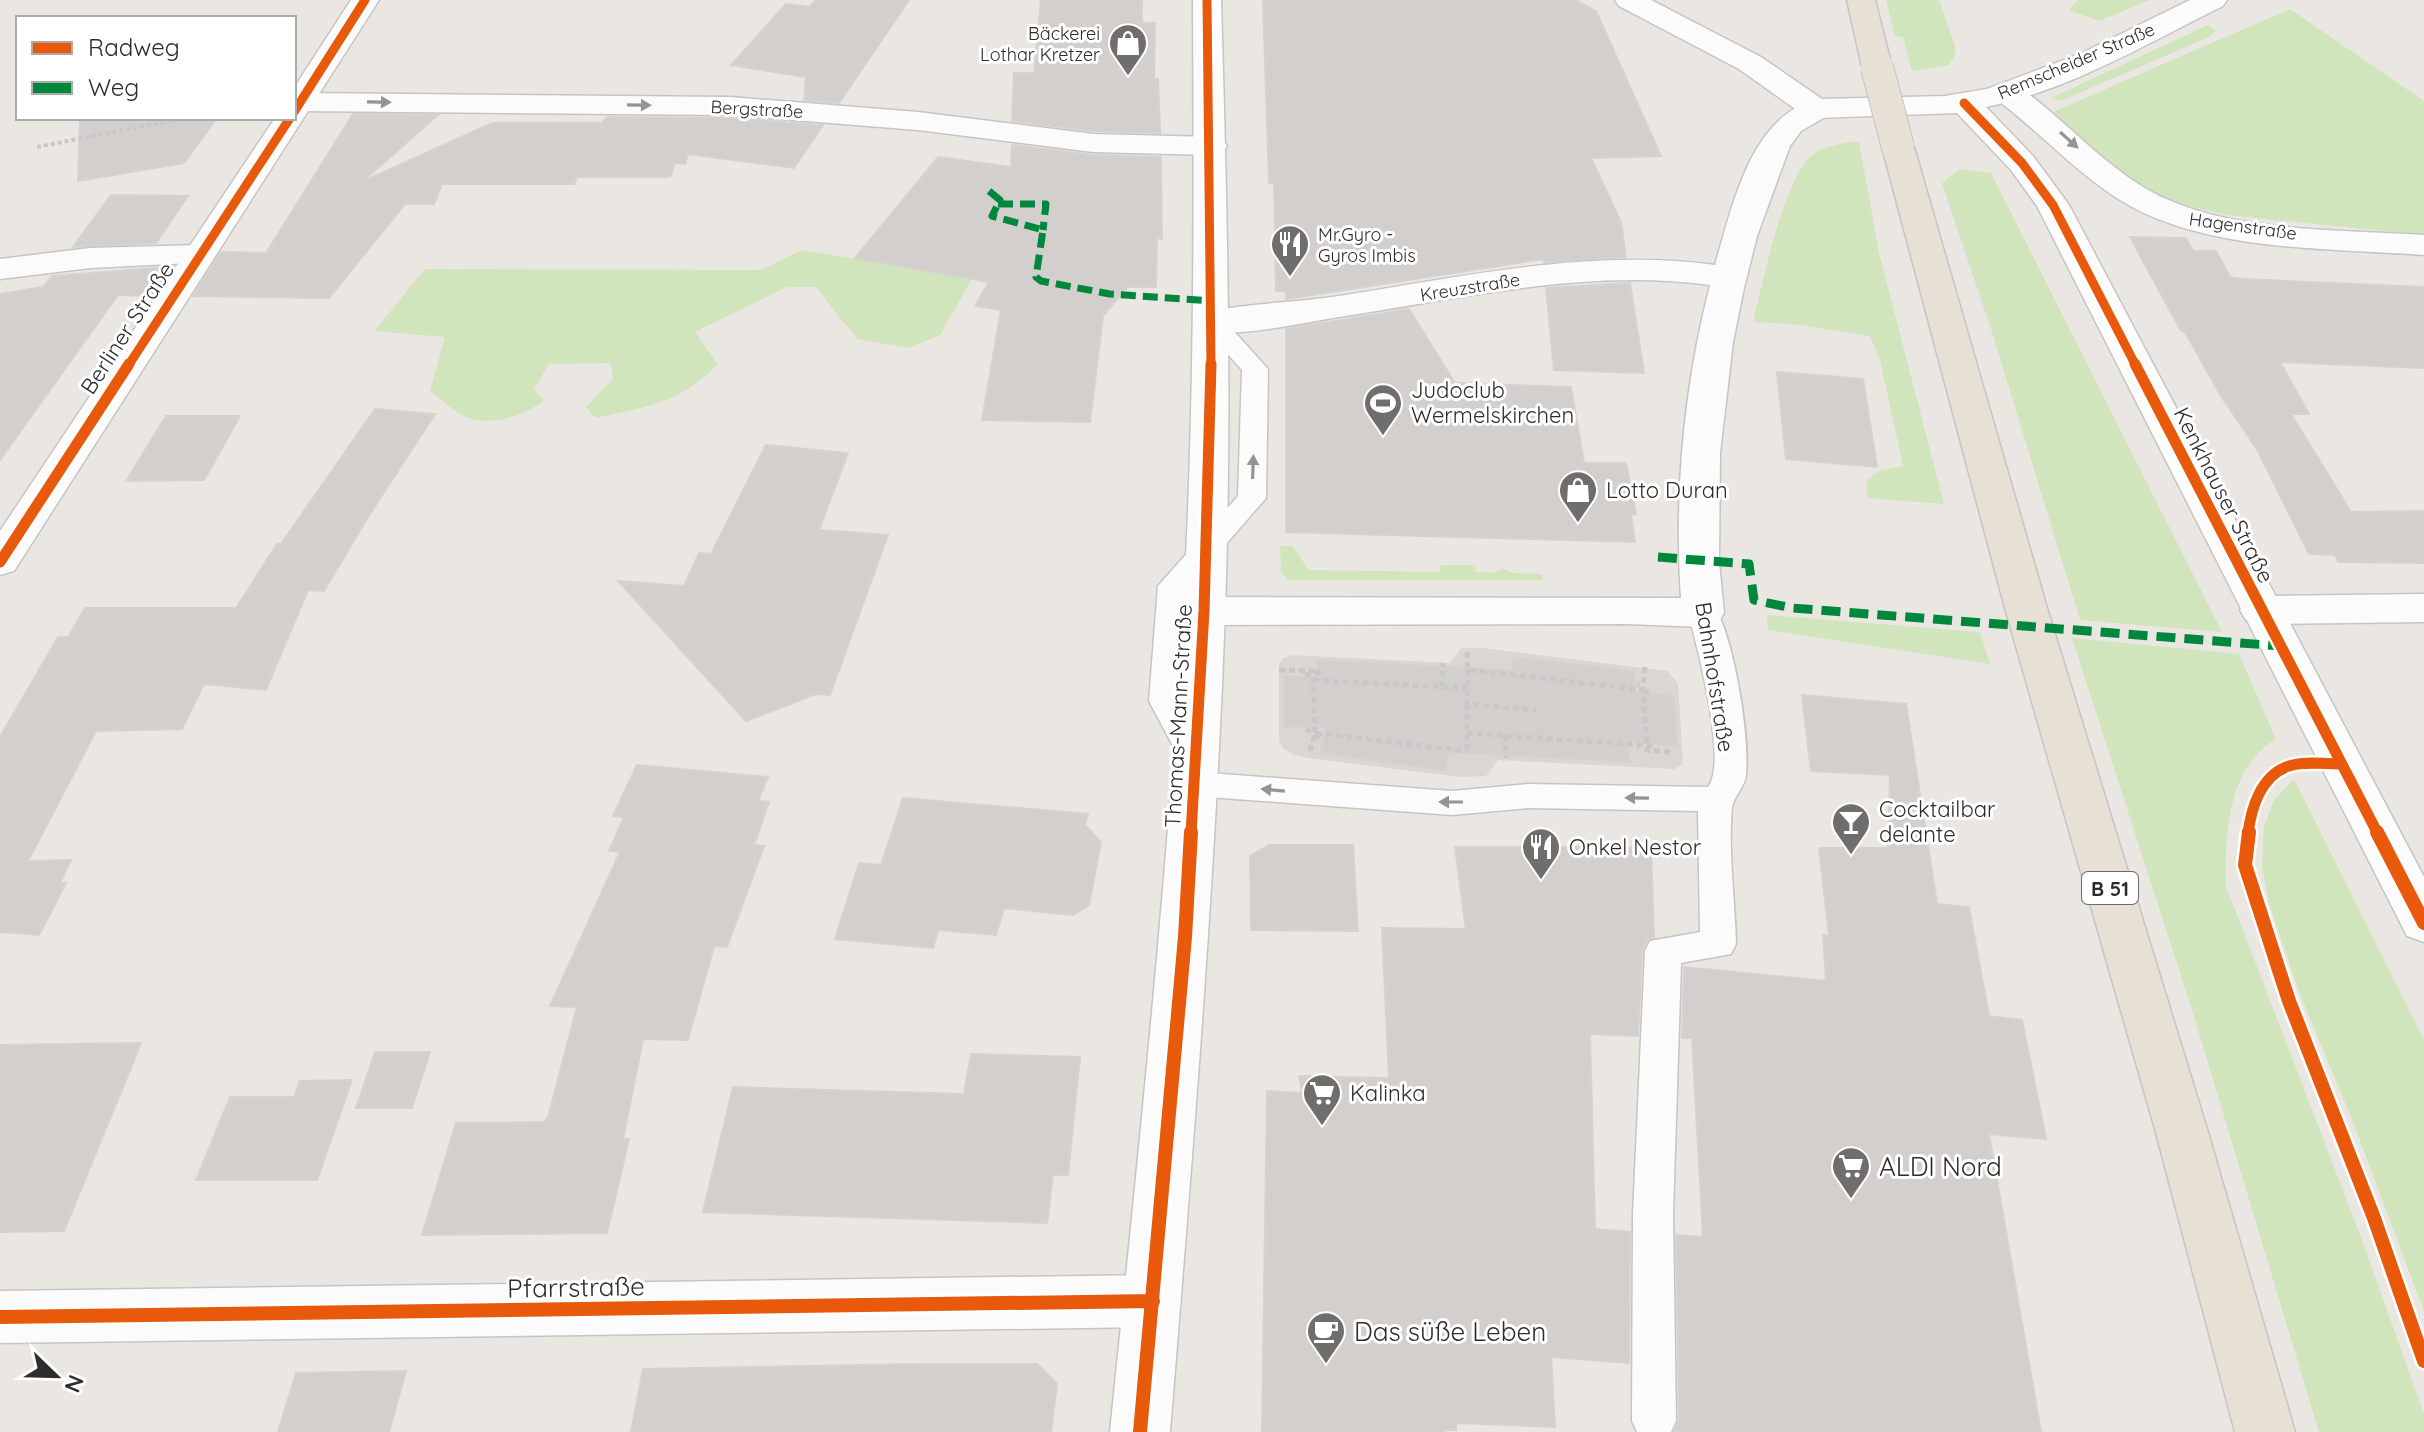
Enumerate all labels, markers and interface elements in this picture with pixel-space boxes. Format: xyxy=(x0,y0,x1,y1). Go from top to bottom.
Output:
legend xyxy=(16,16,296,120)
street label: Remscheider Straße xyxy=(1994,18,2158,104)
place label: Bäckerei Lothar Kretzer xyxy=(980,22,1100,66)
shop icon: Bäckerei Lothar Kretzer xyxy=(1107,22,1149,77)
text: Radweg xyxy=(88,32,180,62)
text: Weg xyxy=(88,72,139,102)
street label: Bergstraße xyxy=(710,95,804,123)
one-way arrow xyxy=(367,96,392,109)
one-way arrow xyxy=(627,99,652,111)
one-way arrow xyxy=(2059,131,2078,149)
street label: Hagenstraße xyxy=(2188,207,2298,245)
restaurant icon: Mr.Gyro - Gyros Imbis xyxy=(1269,223,1311,278)
place label: Mr.Gyro - Gyros Imbis xyxy=(1318,223,1416,267)
street label: Berliner Straße xyxy=(74,257,180,399)
street label: Kreuzstraße xyxy=(1418,268,1522,306)
place label: Judoclub Wermelskirchen xyxy=(1411,376,1574,429)
sports icon: Judoclub Wermelskirchen xyxy=(1362,382,1404,437)
street label: Kenkhauser Straße xyxy=(2168,402,2280,588)
one-way arrow xyxy=(1247,454,1260,479)
shop icon: Lotto Duran xyxy=(1557,469,1599,524)
place label: Lotto Duran xyxy=(1606,476,1728,504)
street label: Bahnhofstraße xyxy=(1689,600,1741,754)
street label: Thomas-Mann-Straße xyxy=(1158,603,1198,829)
one-way arrow xyxy=(1260,783,1285,796)
one-way arrow xyxy=(1624,792,1649,804)
place label: Cocktailbar delante xyxy=(1879,795,1996,848)
one-way arrow xyxy=(1438,796,1463,808)
bar icon: Cocktailbar delante xyxy=(1830,801,1872,856)
restaurant icon: Onkel Nestor xyxy=(1520,826,1562,881)
place label: Onkel Nestor xyxy=(1569,833,1702,861)
road number: B 51 xyxy=(2082,872,2138,904)
supermarket icon: Kalinka xyxy=(1301,1072,1343,1127)
place label: Kalinka xyxy=(1350,1079,1426,1107)
supermarket icon: ALDI Nord xyxy=(1830,1145,1872,1200)
place label: ALDI Nord xyxy=(1879,1150,2002,1183)
street label: Pfarrstraße xyxy=(507,1269,645,1305)
cafe icon: Das süße Leben xyxy=(1305,1310,1347,1365)
place label: Das süße Leben xyxy=(1354,1315,1546,1348)
north arrow xyxy=(16,1336,96,1416)
text: N xyxy=(58,1371,90,1397)

